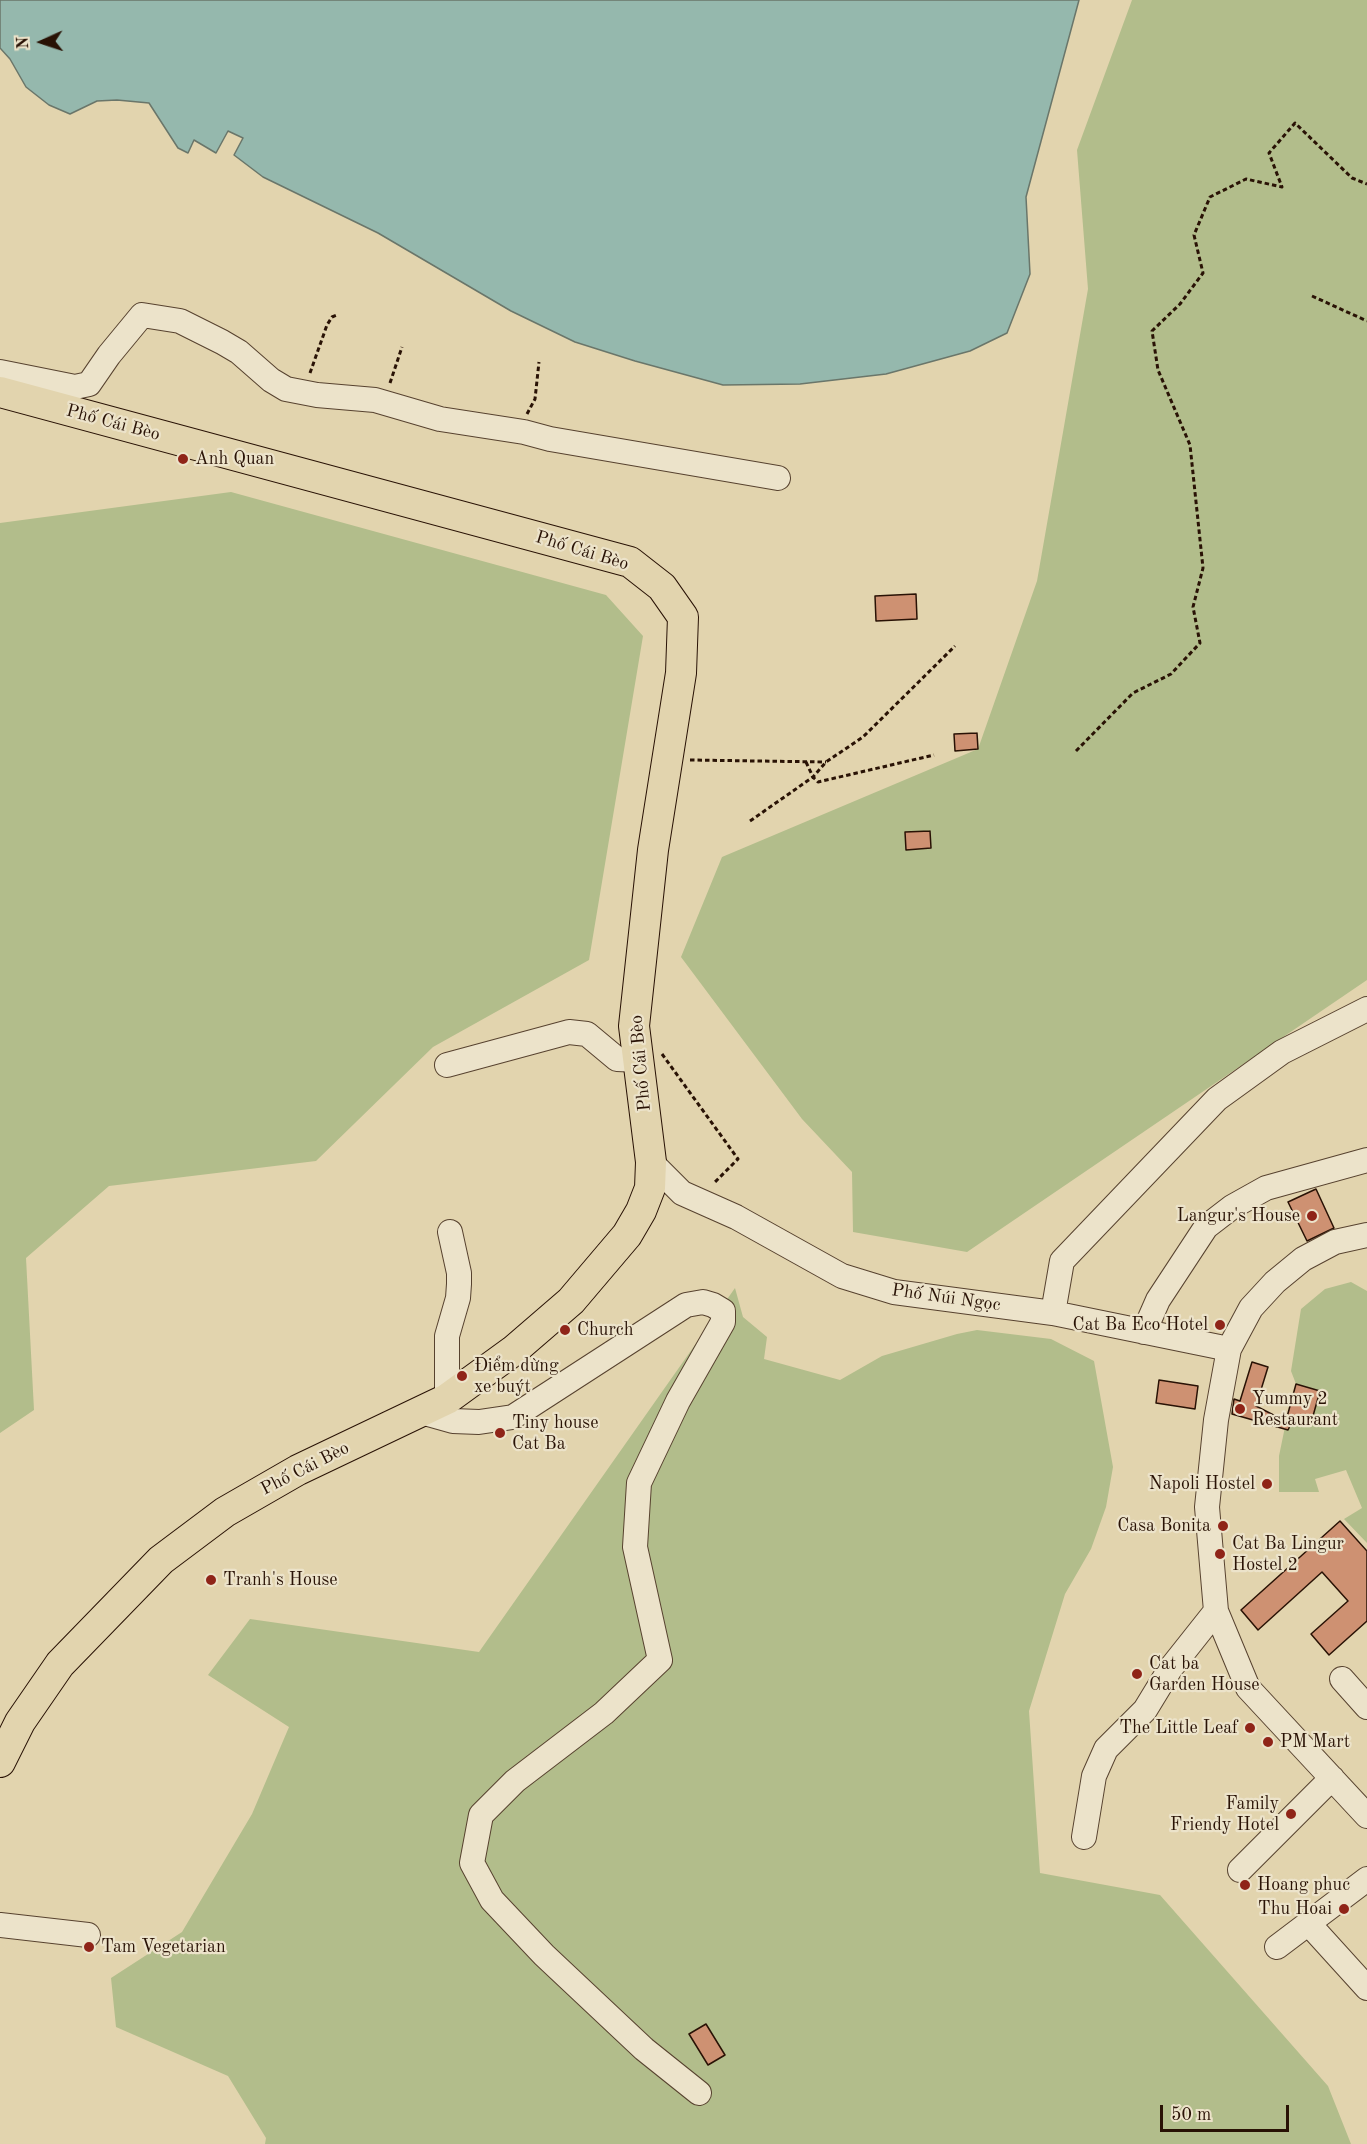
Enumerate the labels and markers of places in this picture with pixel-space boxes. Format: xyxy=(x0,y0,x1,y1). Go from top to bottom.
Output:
place label: Anh Quan xyxy=(195,448,274,470)
marker: Anh Quan xyxy=(176,452,190,466)
place label: Langur's House xyxy=(1177,1205,1300,1227)
marker: Langur's House xyxy=(1305,1209,1319,1223)
place label: Cat Ba Eco Hotel xyxy=(1073,1314,1208,1336)
marker: Cat Ba Eco Hotel xyxy=(1213,1318,1227,1332)
place label: Church xyxy=(577,1319,633,1341)
marker: Church xyxy=(558,1323,572,1337)
place label: Điểm dừng xe buýt xyxy=(474,1355,559,1398)
marker: Điểm dừng xe buýt xyxy=(455,1369,469,1383)
place label: Yummy 2 Restaurant xyxy=(1252,1388,1338,1430)
marker: Yummy 2 Restaurant xyxy=(1233,1402,1247,1416)
place label: Tiny house Cat Ba xyxy=(512,1412,598,1454)
marker: Tiny house Cat Ba xyxy=(493,1426,507,1440)
place label: Napoli Hostel xyxy=(1149,1473,1255,1495)
marker: Napoli Hostel xyxy=(1260,1477,1274,1491)
place label: Casa Bonita xyxy=(1117,1515,1211,1537)
marker: Casa Bonita xyxy=(1216,1519,1230,1533)
place label: Cat Ba Lingur Hostel 2 xyxy=(1232,1533,1344,1576)
marker: Cat Ba Lingur Hostel 2 xyxy=(1213,1547,1227,1561)
place label: Tranh's House xyxy=(223,1569,338,1591)
marker: Tranh's House xyxy=(204,1573,218,1587)
place label: Cat ba Garden House xyxy=(1149,1653,1259,1696)
marker: Cat ba Garden House xyxy=(1130,1667,1144,1681)
place label: The Little Leaf xyxy=(1119,1717,1238,1739)
marker: The Little Leaf xyxy=(1243,1721,1257,1735)
place label: PM Mart xyxy=(1280,1731,1350,1753)
marker: PM Mart xyxy=(1261,1735,1275,1749)
place label: Family Friendy Hotel xyxy=(1170,1793,1279,1836)
marker: Family Friendy Hotel xyxy=(1284,1807,1298,1821)
place label: Hoang phuc xyxy=(1257,1874,1350,1896)
marker: Hoang phuc xyxy=(1238,1878,1252,1892)
place label: Thu Hoai xyxy=(1258,1898,1332,1920)
marker: Thu Hoai xyxy=(1337,1902,1351,1916)
place label: Tam Vegetarian xyxy=(101,1936,226,1958)
marker: Tam Vegetarian xyxy=(82,1940,96,1954)

